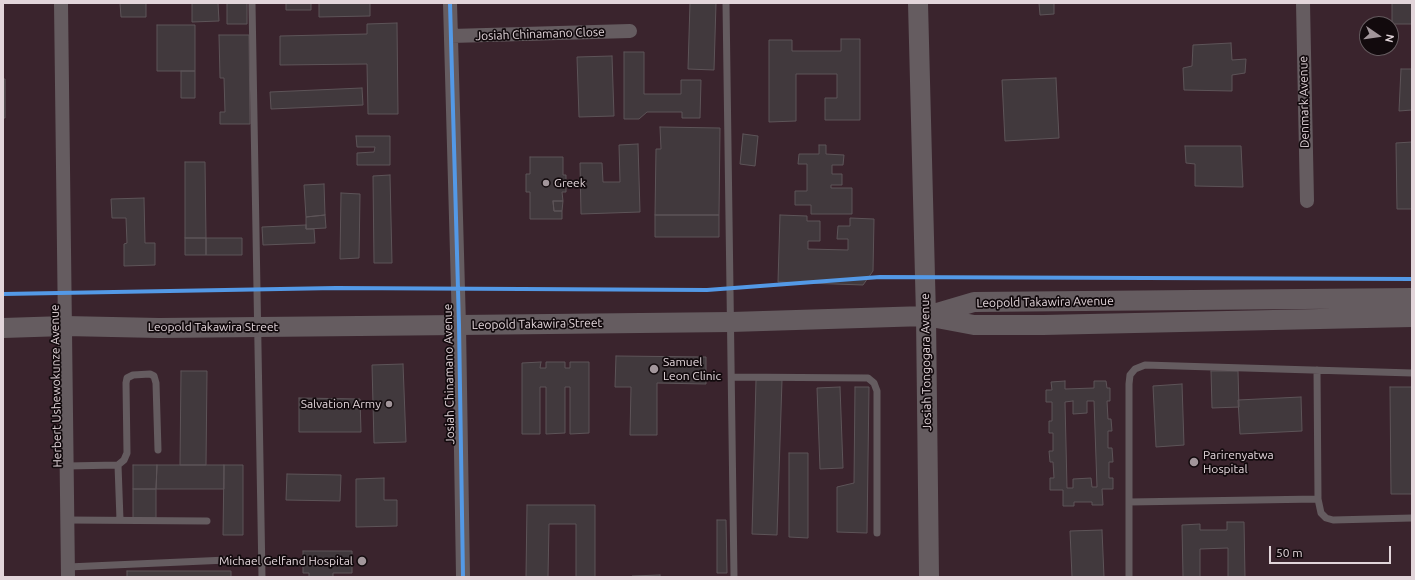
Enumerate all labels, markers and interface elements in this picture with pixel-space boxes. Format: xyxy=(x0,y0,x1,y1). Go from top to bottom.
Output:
north arrow xyxy=(1359,16,1399,56)
street label: Josiah Chinamano Close xyxy=(475,25,605,43)
text: N xyxy=(1383,33,1396,44)
street label: Denmark Avenue xyxy=(1296,56,1312,148)
place label: Greek xyxy=(554,176,586,190)
marker: Greek xyxy=(541,178,551,188)
street label: Josiah Tongogara Avenue xyxy=(918,293,934,431)
street label: Leopold Takawira Avenue xyxy=(976,294,1114,310)
street label: Herbert Ushewokunze Avenue xyxy=(47,304,65,468)
street label: Josiah Chinamano Avenue xyxy=(441,304,457,444)
street label: Leopold Takawira Street xyxy=(472,316,602,332)
street label: Leopold Takawira Street xyxy=(148,320,278,334)
place label: Samuel Leon Clinic xyxy=(663,355,721,383)
marker: Samuel Leon Clinic xyxy=(648,363,660,375)
place label: Salvation Army xyxy=(301,397,381,411)
marker: Salvation Army xyxy=(384,399,394,409)
place label: Parirenyatwa Hospital xyxy=(1203,448,1274,476)
marker: Parirenyatwa Hospital xyxy=(1188,456,1200,468)
scale bar xyxy=(1271,538,1393,564)
text: 50 m xyxy=(1276,546,1303,559)
place label: Michael Gelfand Hospital xyxy=(219,554,353,568)
marker: Michael Gelfand Hospital xyxy=(356,555,368,567)

